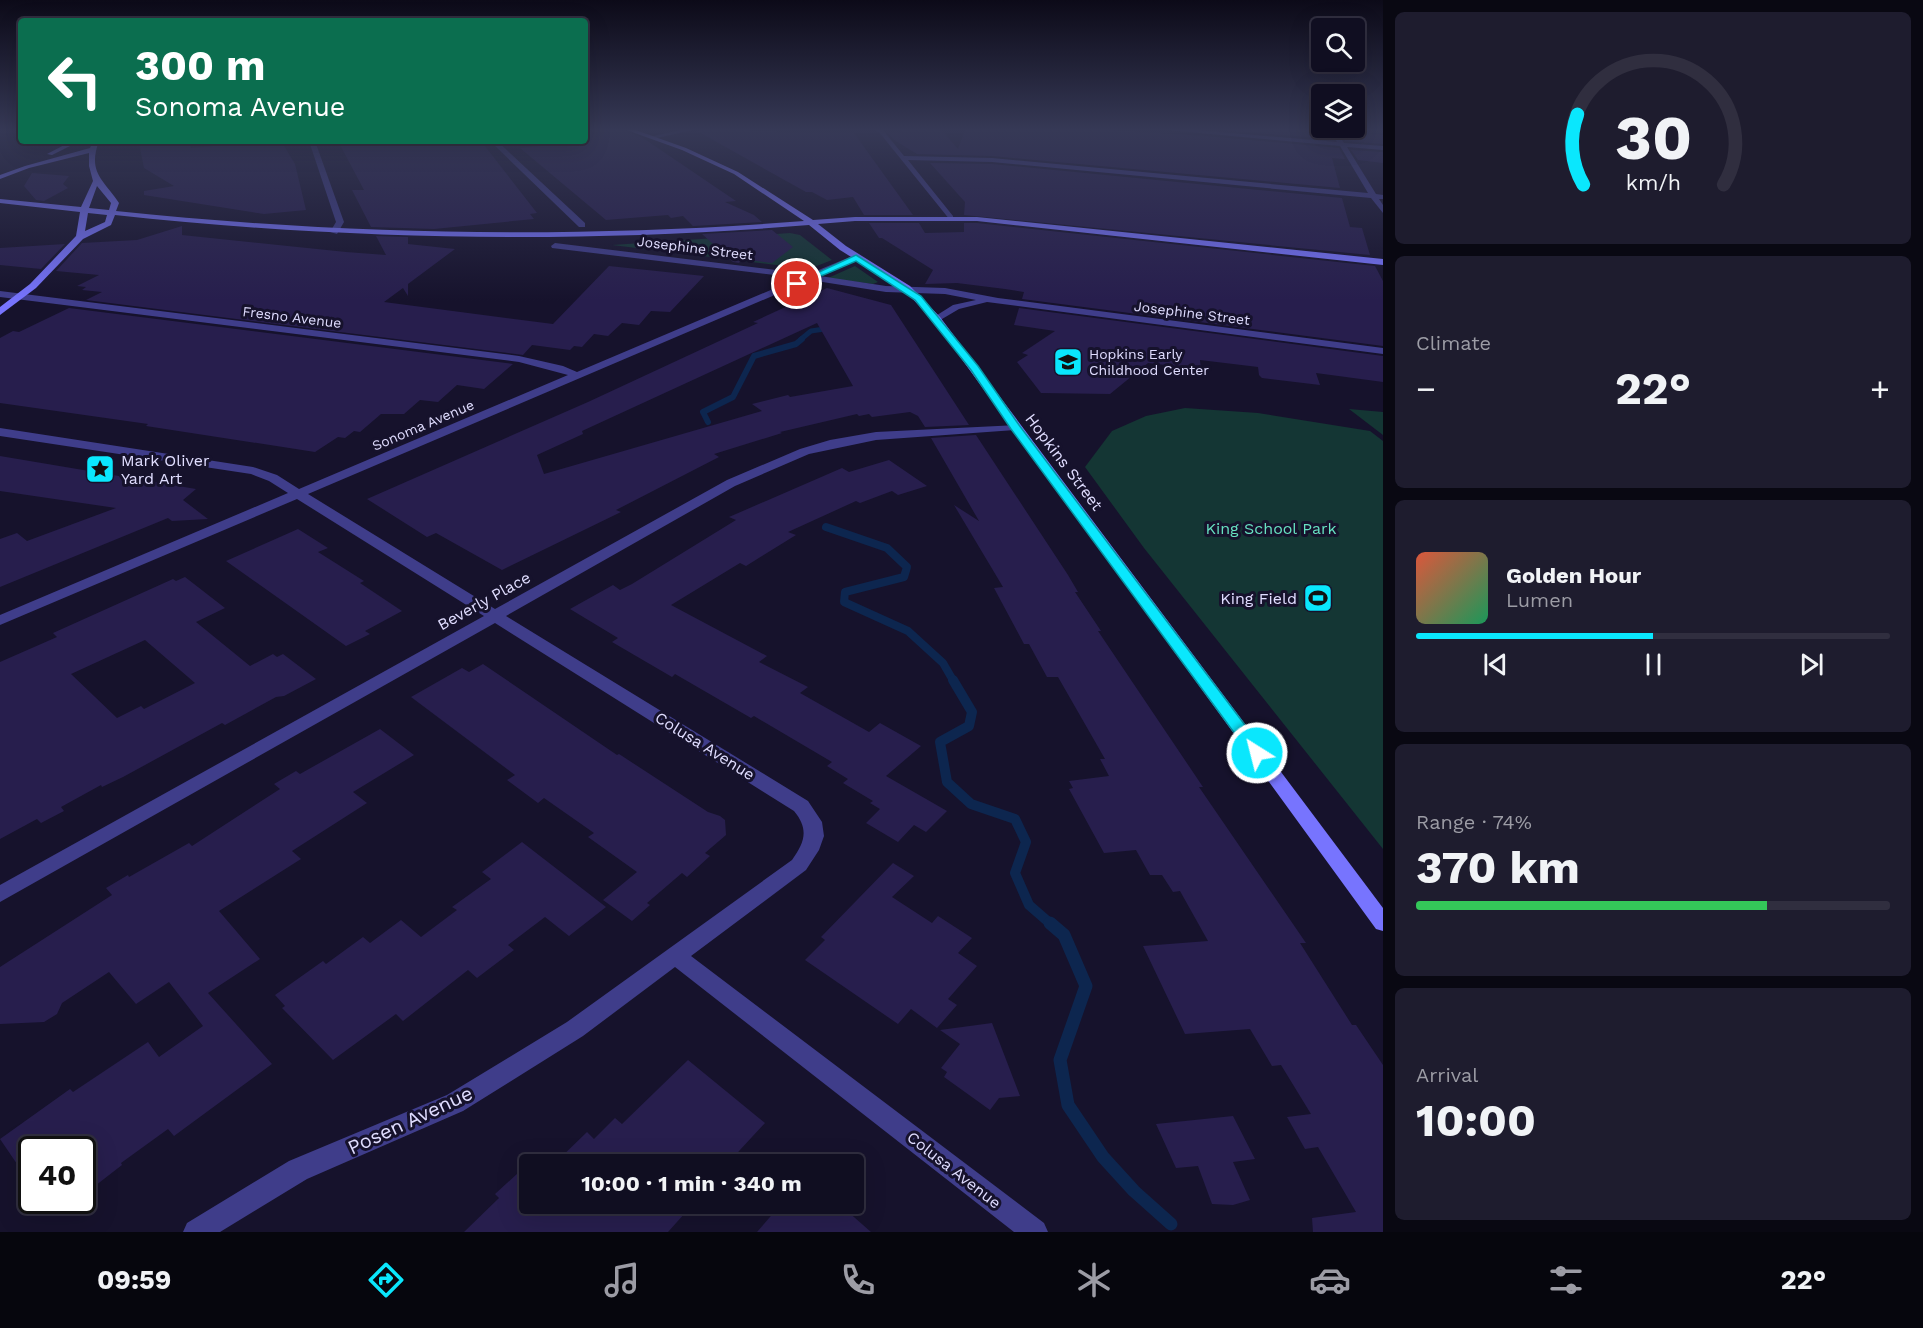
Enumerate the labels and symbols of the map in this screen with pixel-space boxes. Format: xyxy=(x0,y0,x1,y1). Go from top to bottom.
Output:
street label: Josephine Street xyxy=(636,233,754,263)
pin xyxy=(771,258,822,309)
street label: Josephine Street xyxy=(1133,298,1251,328)
street label: Fresno Avenue xyxy=(242,303,342,331)
school or university icon: Hopkins Early Childhood Center xyxy=(1052,346,1084,378)
place label: Hopkins Early Childhood Center xyxy=(1089,346,1209,378)
street label: Sonoma Avenue xyxy=(370,396,476,454)
street label: Hopkins Street xyxy=(1021,410,1107,514)
place label: Mark Oliver Yard Art xyxy=(121,451,210,488)
place icon: Mark Oliver Yard Art xyxy=(84,453,116,485)
park label: King School Park xyxy=(1205,519,1337,538)
street label: Beverly Place xyxy=(434,568,534,634)
sports icon: King Field xyxy=(1302,582,1334,614)
place label: King Field xyxy=(1220,589,1297,608)
street label: Colusa Avenue xyxy=(652,708,758,784)
position arrow xyxy=(1225,721,1289,785)
street label: Posen Avenue xyxy=(344,1081,476,1159)
street label: Colusa Avenue xyxy=(903,1127,1005,1213)
speed limit sign: 40 xyxy=(18,1136,96,1214)

